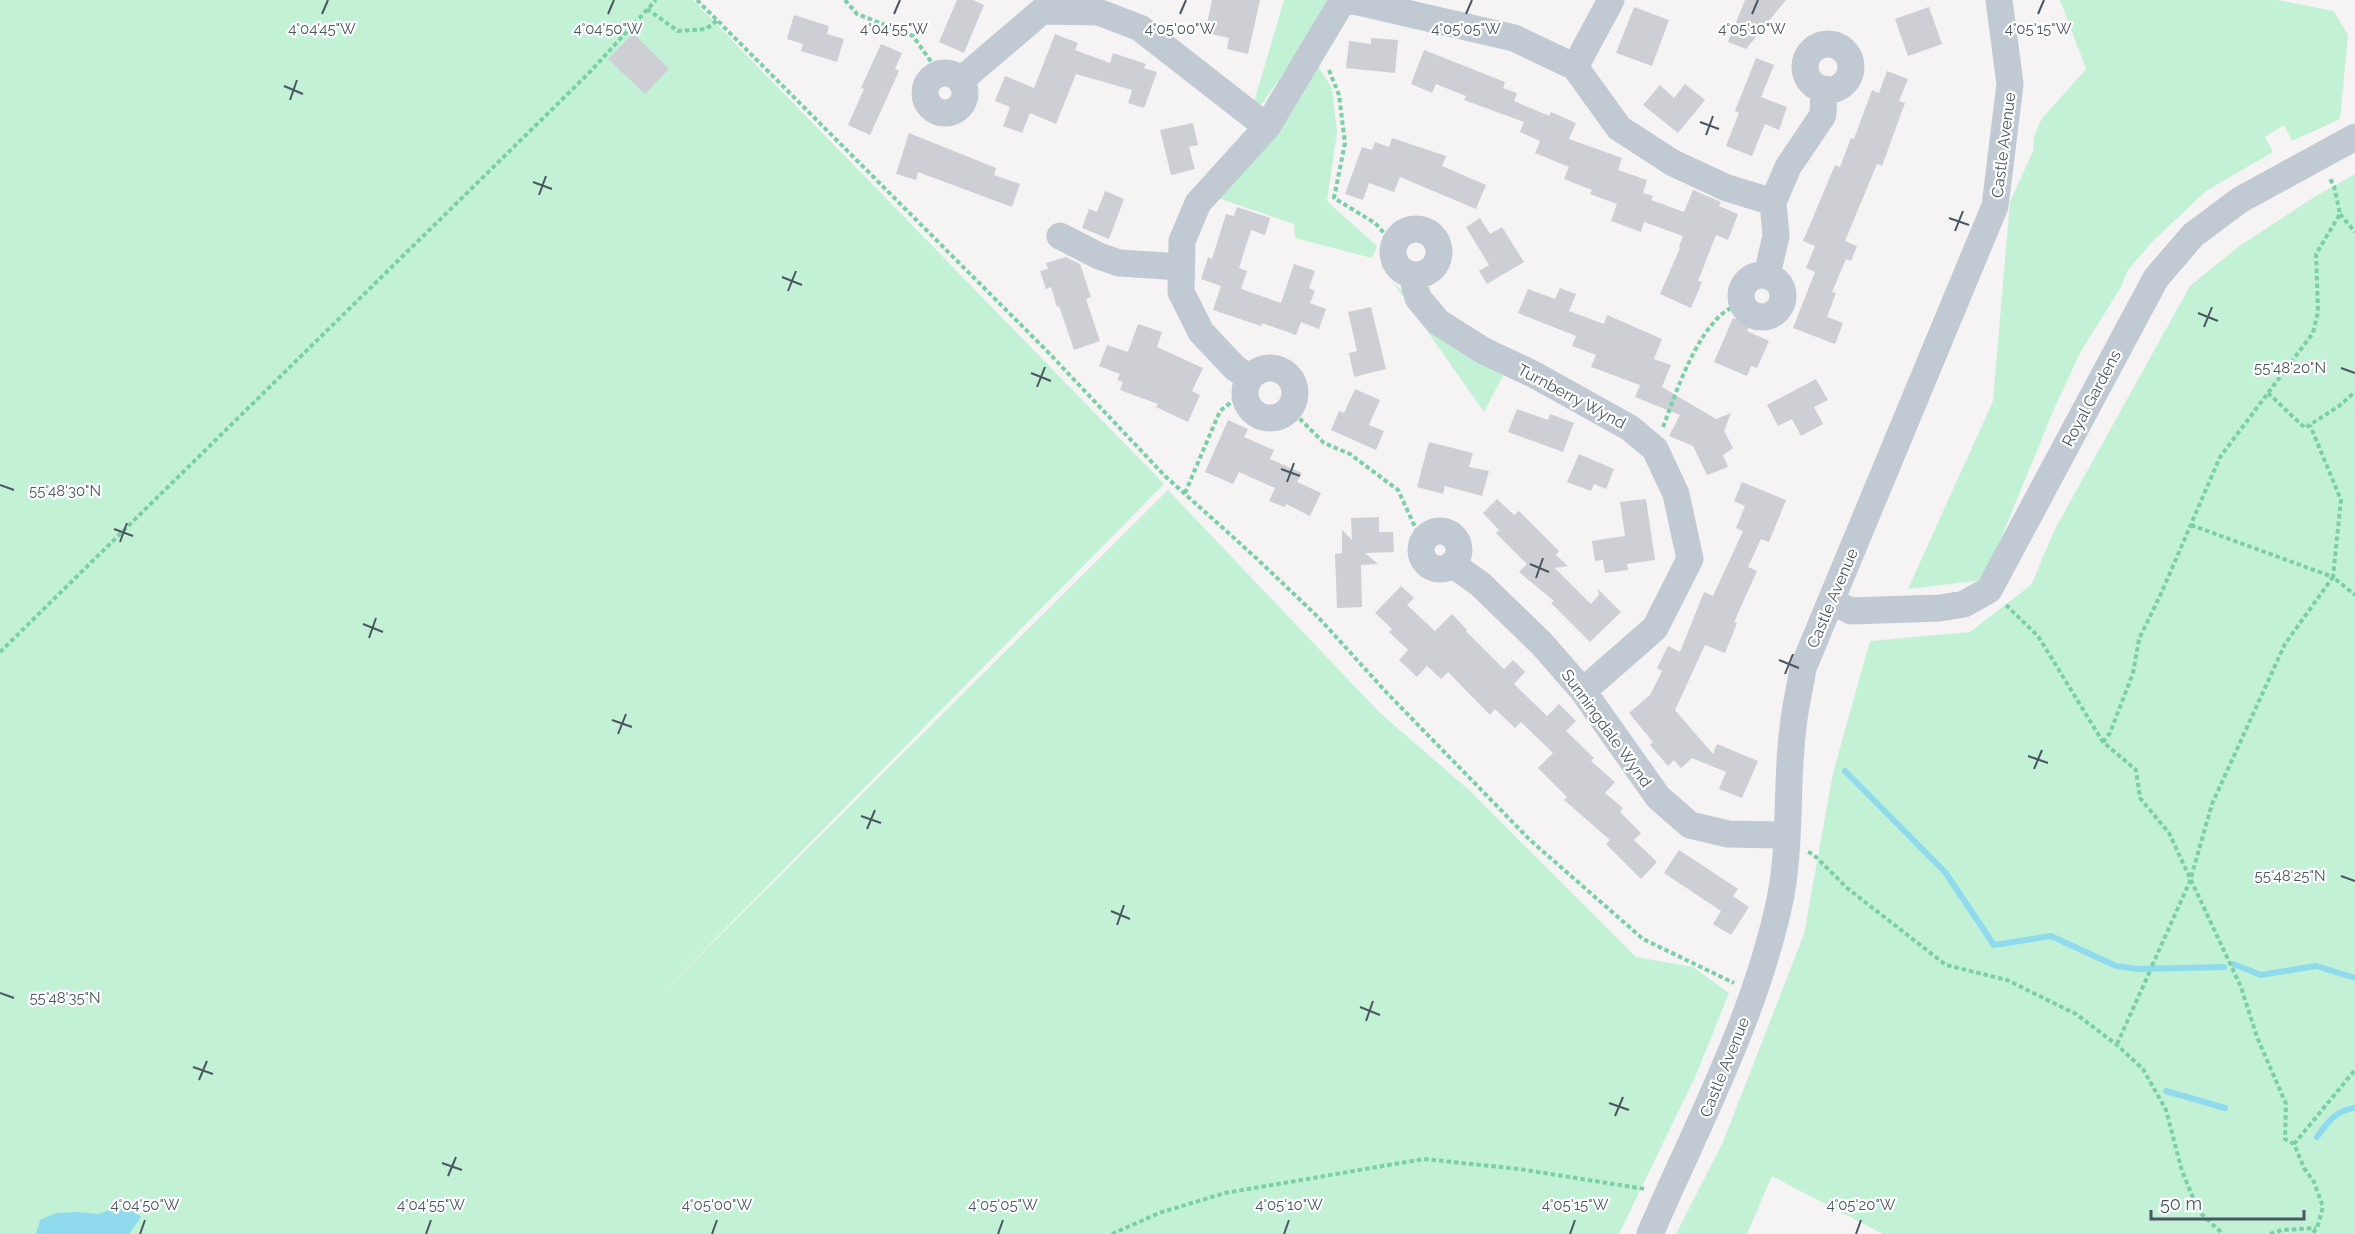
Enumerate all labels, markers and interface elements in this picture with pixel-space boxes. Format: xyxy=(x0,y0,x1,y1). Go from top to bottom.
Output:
text: 4°04'45"W xyxy=(288,20,356,38)
text: 4°04'50"W xyxy=(573,20,643,38)
text: 4°04'55"W xyxy=(860,20,928,38)
text: 4°05'00"W xyxy=(1145,20,1215,38)
text: 4°05'05"W xyxy=(1431,20,1501,38)
text: 4°05'10"W xyxy=(1718,20,1786,38)
text: 4°05'15"W xyxy=(2005,20,2072,38)
street label: Castle Avenue xyxy=(1988,91,2019,199)
street label: Royal Gardens xyxy=(2058,347,2125,450)
text: 55°48'20"N xyxy=(2254,359,2326,377)
street label: Turnberry Wynd xyxy=(1514,360,1629,433)
text: 55°48'30"N xyxy=(29,482,101,500)
street label: Castle Avenue xyxy=(1803,546,1862,651)
street label: Sunningdale Wynd xyxy=(1557,666,1656,791)
text: 55°48'25"N xyxy=(2254,867,2326,885)
text: 55°48'35"N xyxy=(29,989,101,1007)
street label: Castle Avenue xyxy=(1696,1014,1753,1120)
scale bar xyxy=(2151,1183,2304,1221)
text: 50 m xyxy=(2160,1193,2202,1214)
text: 4°04'50"W xyxy=(110,1196,180,1214)
text: 4°04'55"W xyxy=(397,1196,465,1214)
text: 4°05'00"W xyxy=(682,1196,752,1214)
text: 4°05'05"W xyxy=(968,1196,1038,1214)
text: 4°05'10"W xyxy=(1255,1196,1323,1214)
text: 4°05'15"W xyxy=(1542,1196,1609,1214)
text: 4°05'20"W xyxy=(1826,1196,1896,1214)

